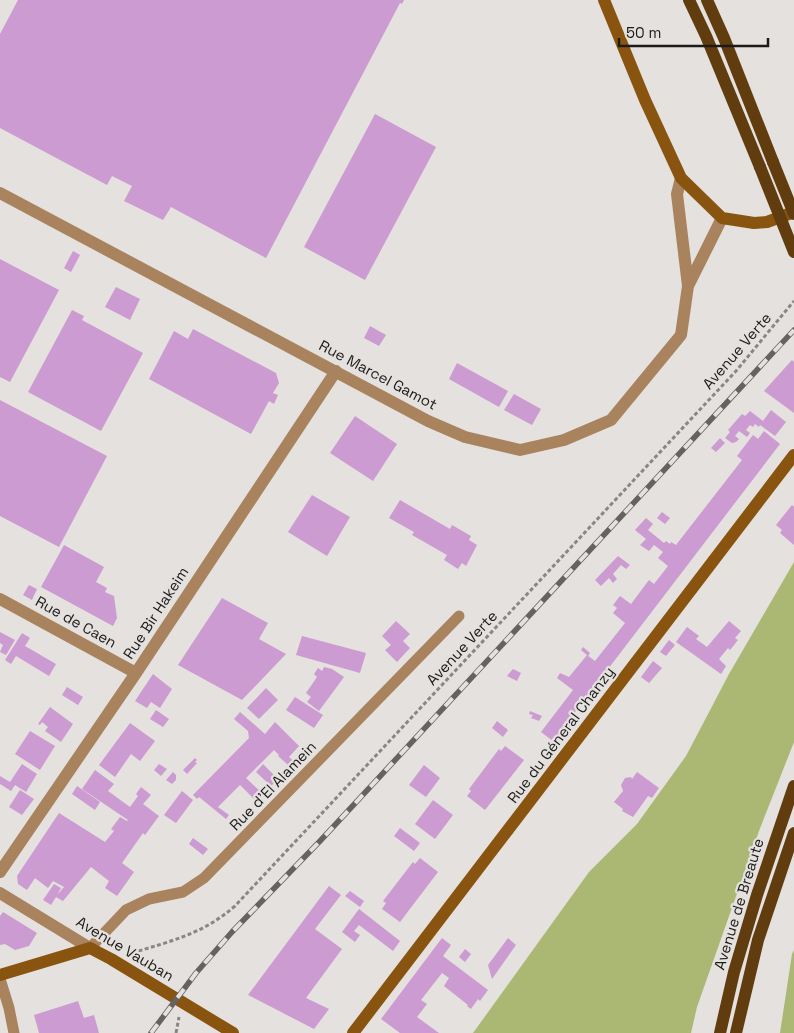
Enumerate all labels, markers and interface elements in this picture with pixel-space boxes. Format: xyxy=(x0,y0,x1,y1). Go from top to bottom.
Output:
scale bar xyxy=(619,15,768,47)
text: 50 m xyxy=(626,23,661,42)
street label: Avenue Verte xyxy=(698,308,775,393)
street label: Rue Marcel Gamot xyxy=(316,335,441,414)
street label: Rue Bir Hakeim xyxy=(119,563,192,662)
street label: Rue de Caen xyxy=(32,591,120,652)
street label: Avenue Verte xyxy=(422,606,501,689)
street label: Rue du Géneral Chanzy xyxy=(503,663,618,807)
street label: Rue d'El Alamein xyxy=(225,737,320,834)
street label: Avenue de Breaute xyxy=(709,836,768,972)
street label: Avenue Vauban xyxy=(73,912,178,985)

